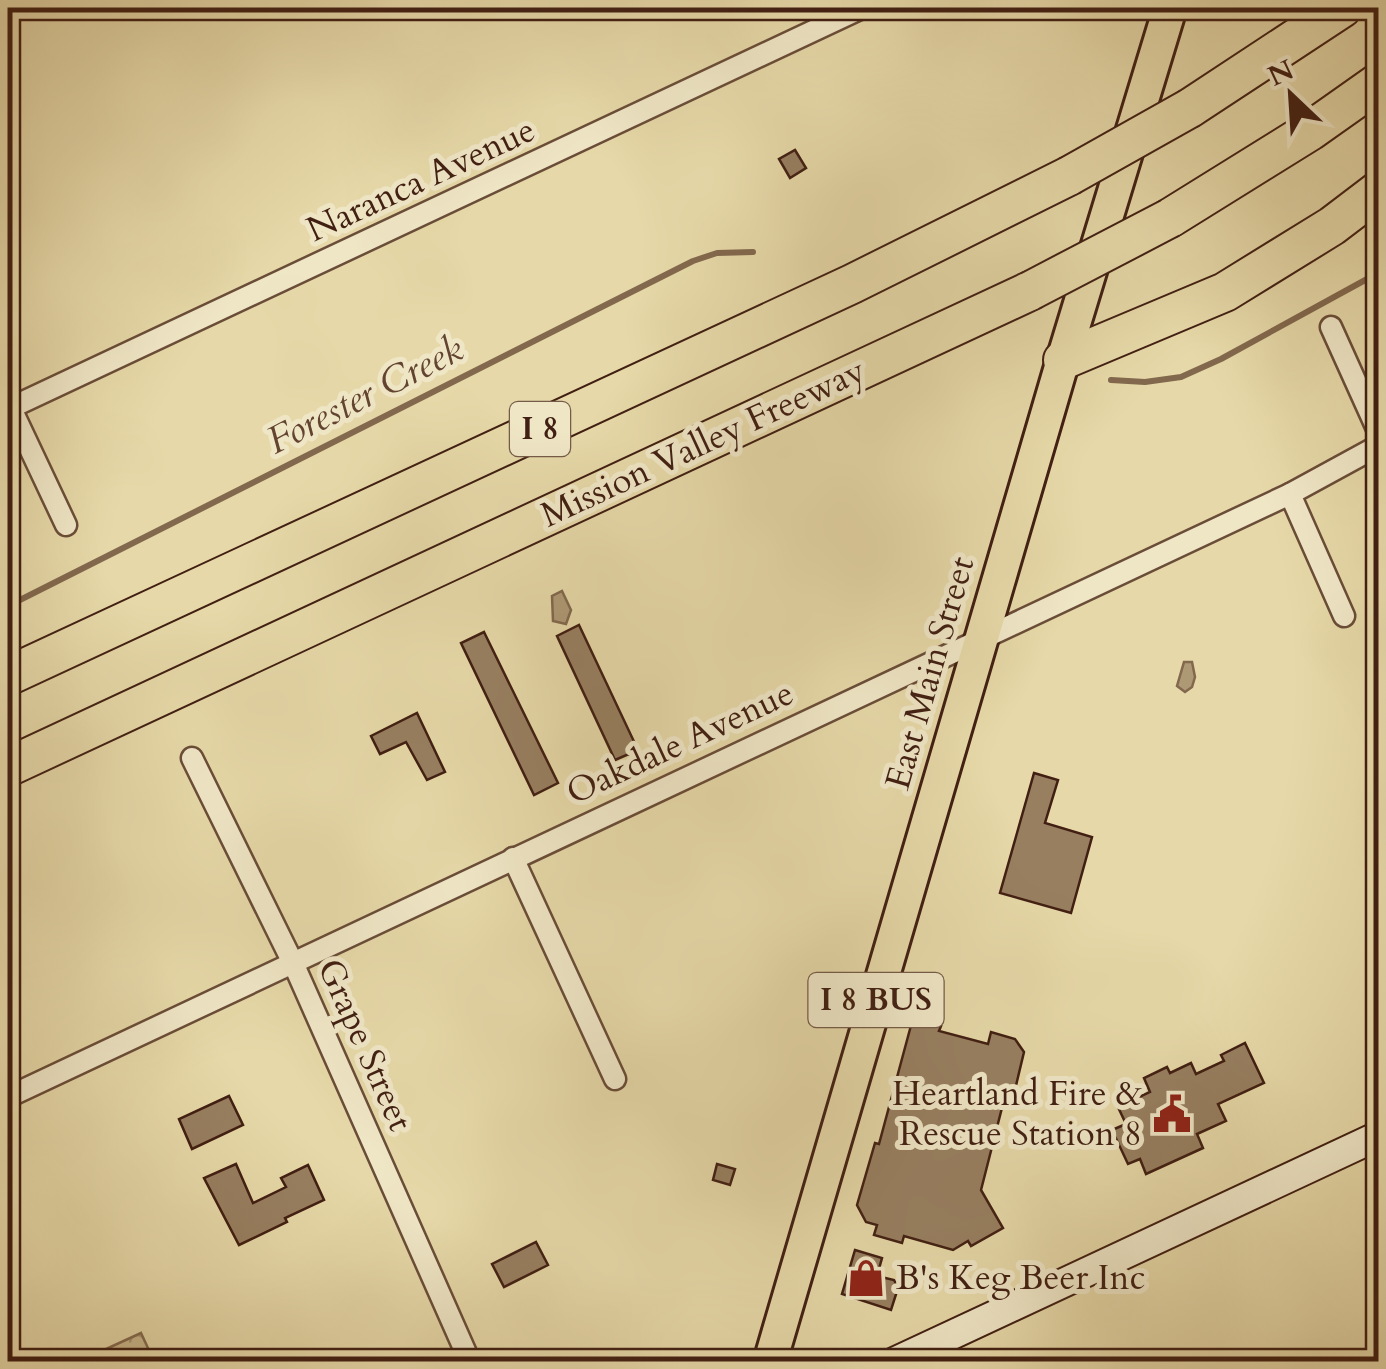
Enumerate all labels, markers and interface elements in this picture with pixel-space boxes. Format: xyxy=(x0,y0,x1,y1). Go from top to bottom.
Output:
north arrow xyxy=(1241,45,1341,145)
text: N xyxy=(1262,51,1300,96)
street label: Naranca Avenue xyxy=(299,106,543,254)
water label: Forester Creek xyxy=(258,323,472,467)
street label: Mission Valley Freeway xyxy=(533,346,874,539)
road number: I 8 xyxy=(510,402,570,456)
street label: East Main Street xyxy=(874,551,986,795)
street label: Oakdale Avenue xyxy=(559,669,801,817)
street label: Grape Street xyxy=(306,951,424,1139)
road number: I 8 BUS xyxy=(808,973,944,1027)
place label: Heartland Fire & Rescue Station 8 xyxy=(892,1070,1142,1158)
public building icon: Heartland Fire & Rescue Station 8 xyxy=(1151,1093,1193,1135)
place label: B's Keg Beer Inc xyxy=(896,1254,1145,1302)
shop icon: B's Keg Beer Inc xyxy=(845,1257,887,1299)

